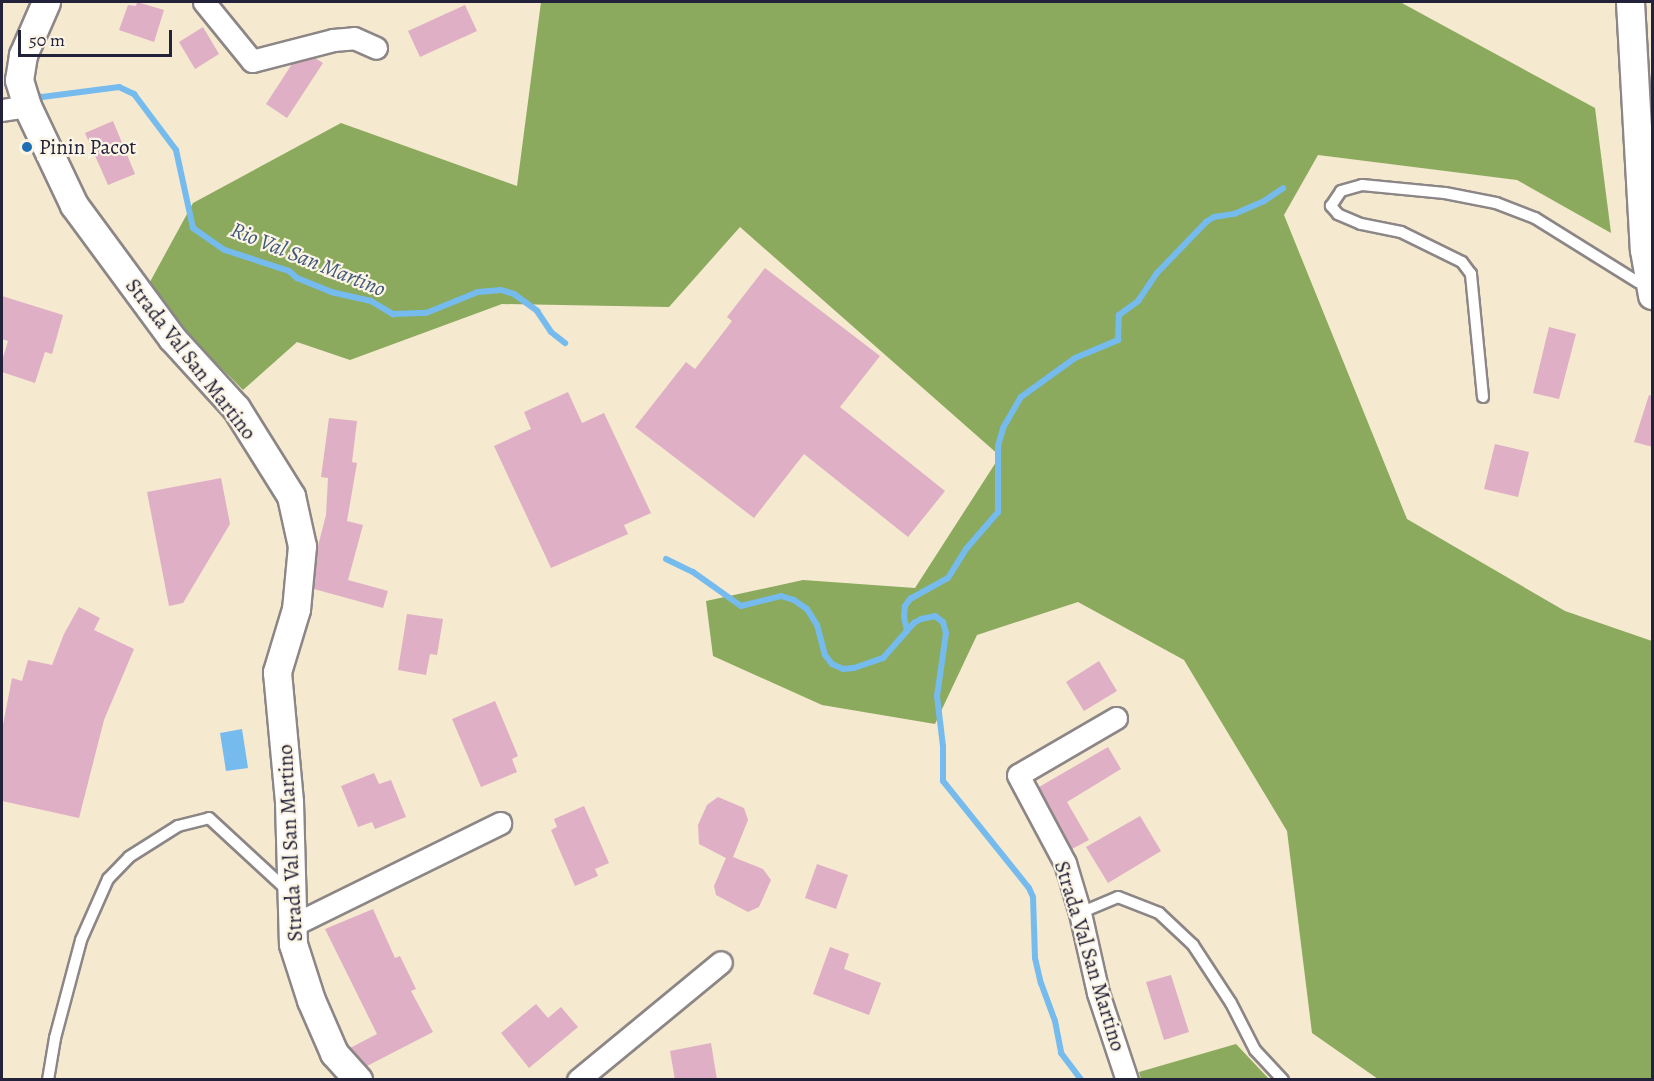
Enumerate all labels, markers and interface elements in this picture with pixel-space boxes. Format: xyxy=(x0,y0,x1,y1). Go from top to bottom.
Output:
scale bar xyxy=(21,18,176,56)
text: 50 m xyxy=(29,28,65,52)
place label: Pinin Pacot xyxy=(39,134,136,160)
marker: Pinin Pacot xyxy=(20,140,34,154)
water label: Rio Val San Martino xyxy=(227,217,389,303)
street label: Strada Val San Martino xyxy=(120,273,262,445)
street label: Strada Val San Martino xyxy=(272,744,308,942)
street label: Strada Val San Martino xyxy=(1049,858,1131,1054)

